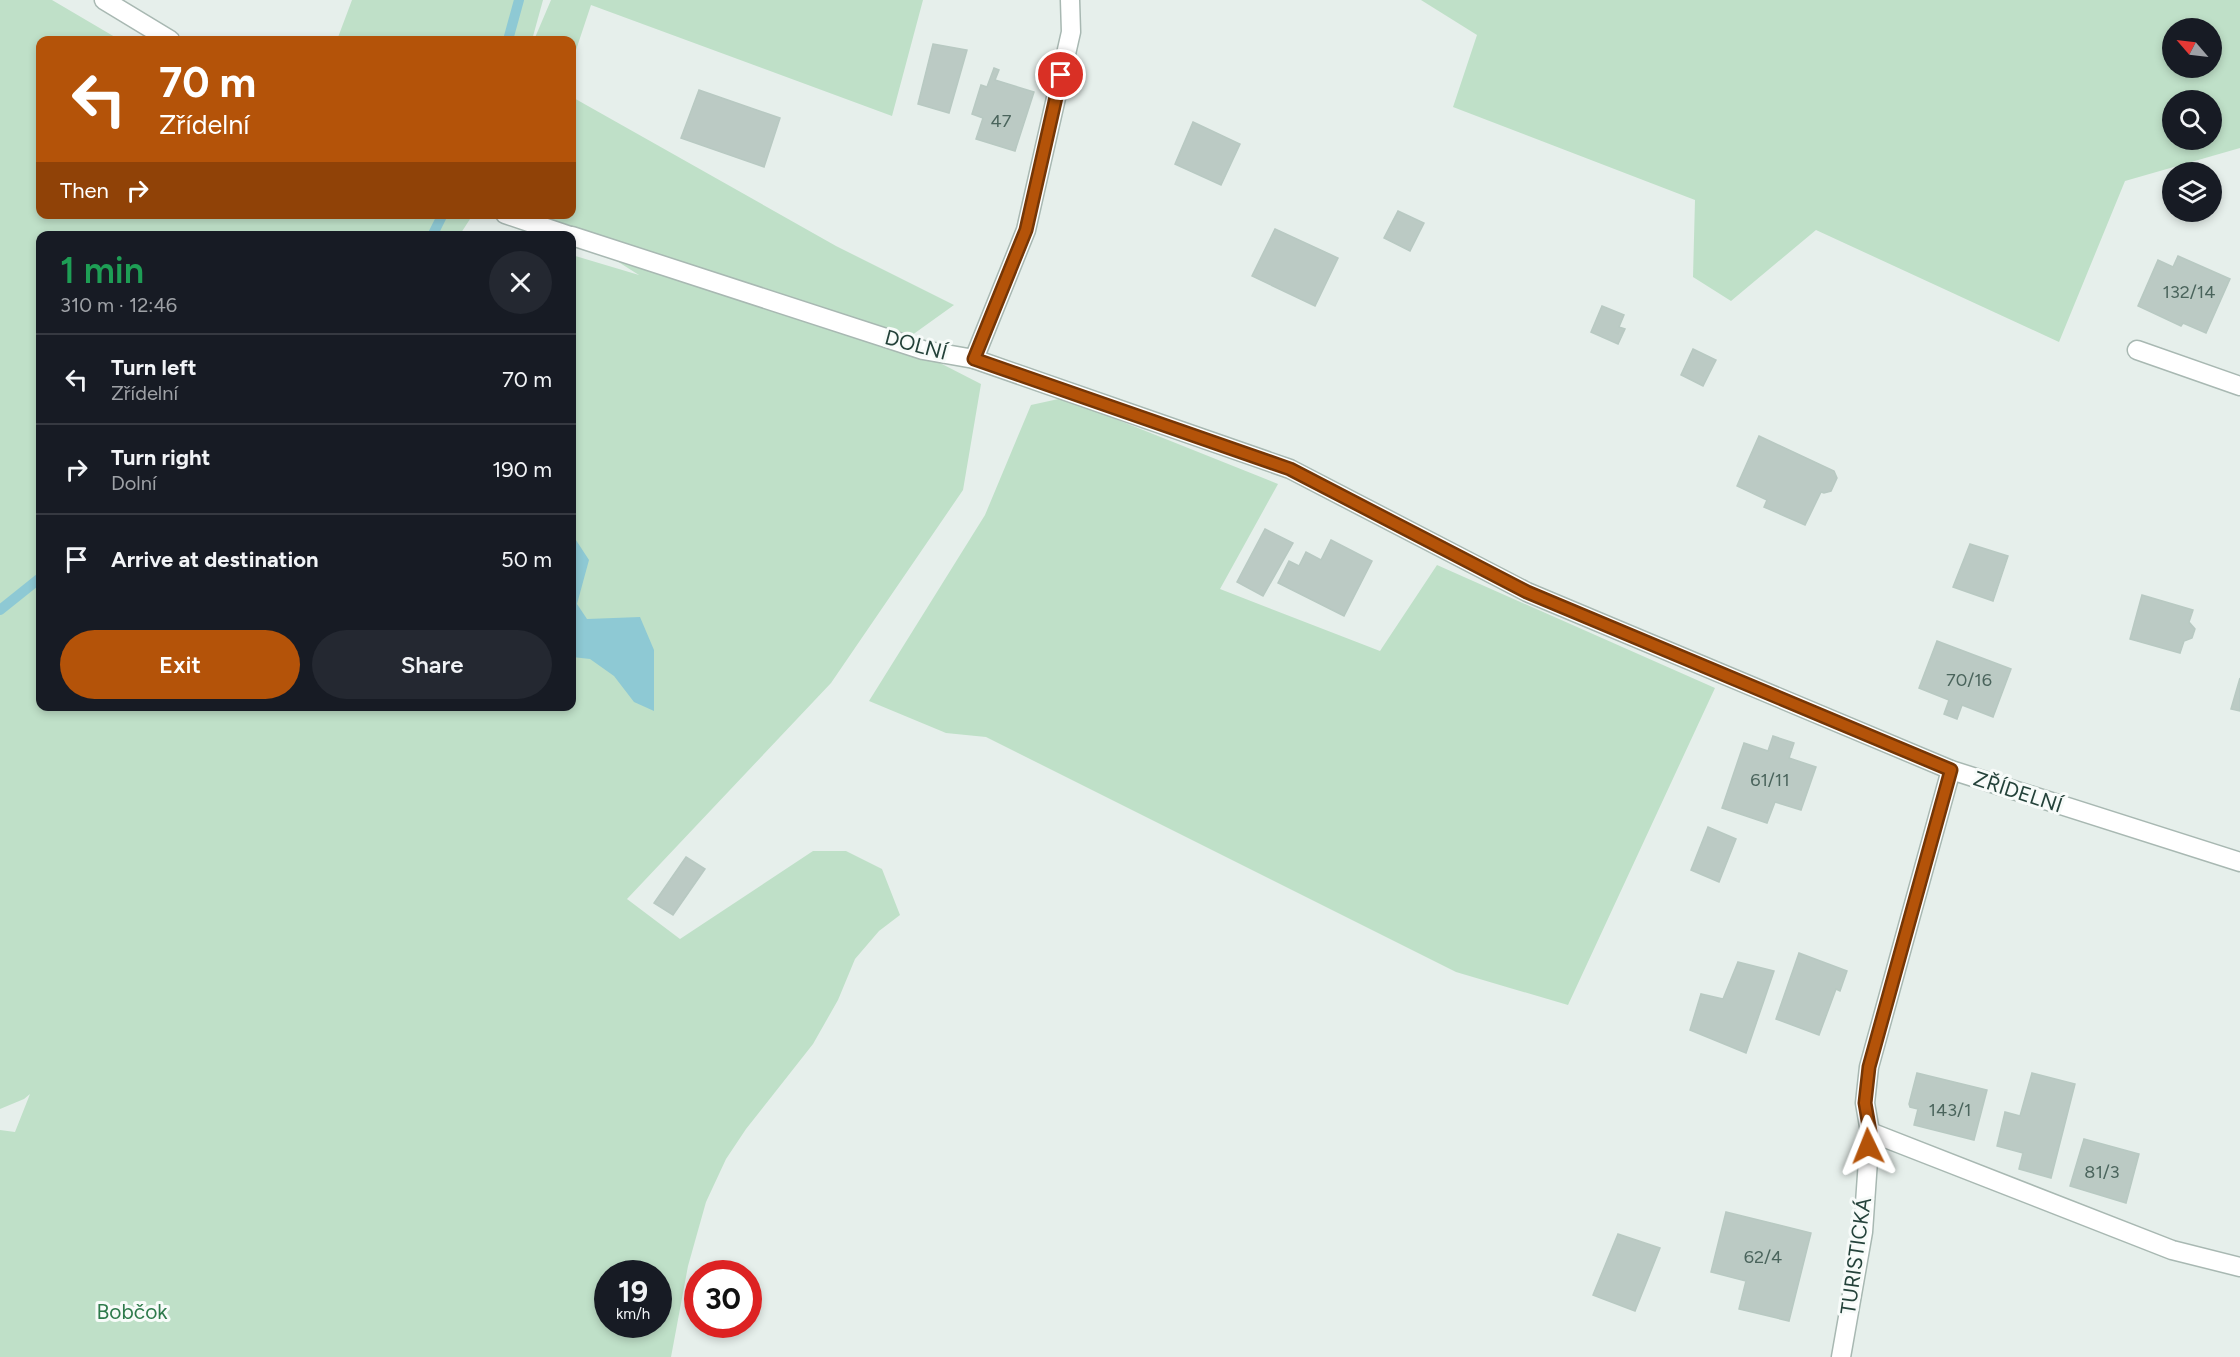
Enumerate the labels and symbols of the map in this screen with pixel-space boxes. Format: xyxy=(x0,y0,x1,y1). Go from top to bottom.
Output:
north arrow xyxy=(2162,18,2222,78)
pin xyxy=(1035,49,1086,100)
house number: 47 xyxy=(991,110,1012,132)
house number: 132/14 xyxy=(2163,281,2215,303)
street label: DOLNÍ xyxy=(882,324,951,365)
house number: 70/16 xyxy=(1946,669,1992,691)
street label: ZŘÍDELNÍ xyxy=(1971,765,2067,818)
house number: 61/11 xyxy=(1750,769,1790,791)
house number: 143/1 xyxy=(1929,1099,1971,1121)
position arrow xyxy=(1836,1114,1900,1178)
house number: 81/3 xyxy=(2084,1161,2120,1183)
street label: TURISTICKÁ xyxy=(1835,1196,1876,1316)
house number: 62/4 xyxy=(1744,1246,1782,1268)
speed limit sign: 30 xyxy=(684,1260,762,1338)
park label: Bobčok xyxy=(96,1299,168,1324)

